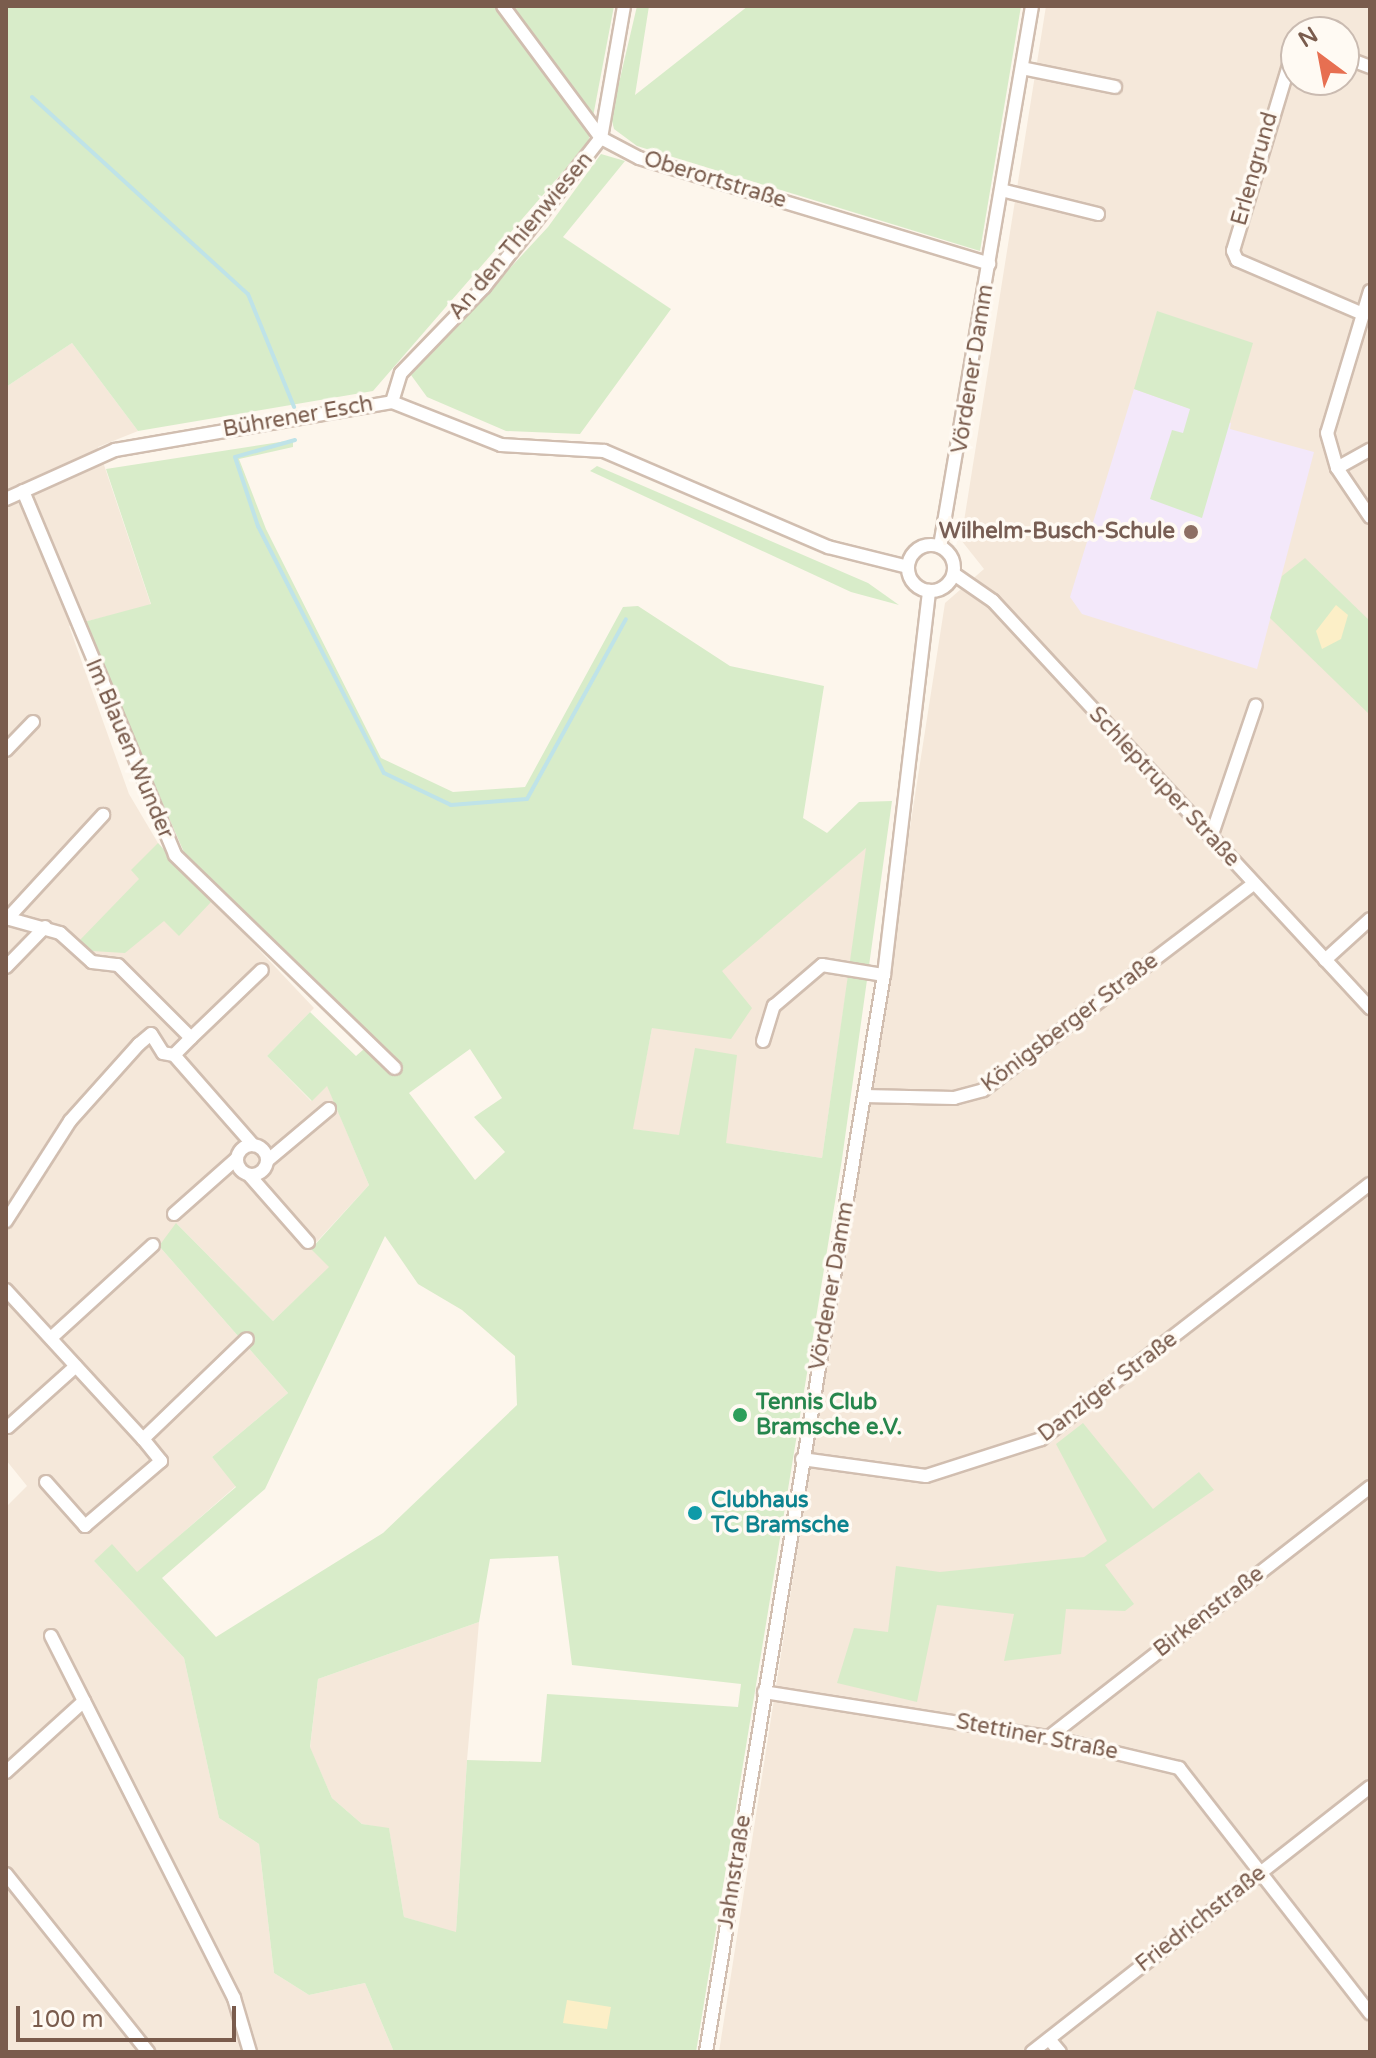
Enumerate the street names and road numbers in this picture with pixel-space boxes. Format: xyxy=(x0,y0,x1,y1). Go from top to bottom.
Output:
street label: Erlengrund xyxy=(1226,109,1284,229)
street label: Oberortstraße xyxy=(640,146,790,214)
street label: An den Thienwiesen xyxy=(443,147,599,325)
street label: Vördener Damm xyxy=(947,283,999,455)
street label: Bührener Esch xyxy=(221,391,375,443)
street label: Im Blauen Wunder xyxy=(79,655,179,843)
street label: Schleptruper Straße xyxy=(1083,701,1245,873)
street label: Königsberger Straße xyxy=(976,948,1164,1098)
street label: Vördener Damm xyxy=(804,1200,860,1372)
street label: Danziger Straße xyxy=(1033,1326,1183,1448)
street label: Birkenstraße xyxy=(1149,1561,1269,1663)
street label: Stettiner Straße xyxy=(954,1708,1120,1766)
street label: Jahnstraße xyxy=(713,1813,757,1931)
street label: Friedrichstraße xyxy=(1131,1860,1271,1978)

